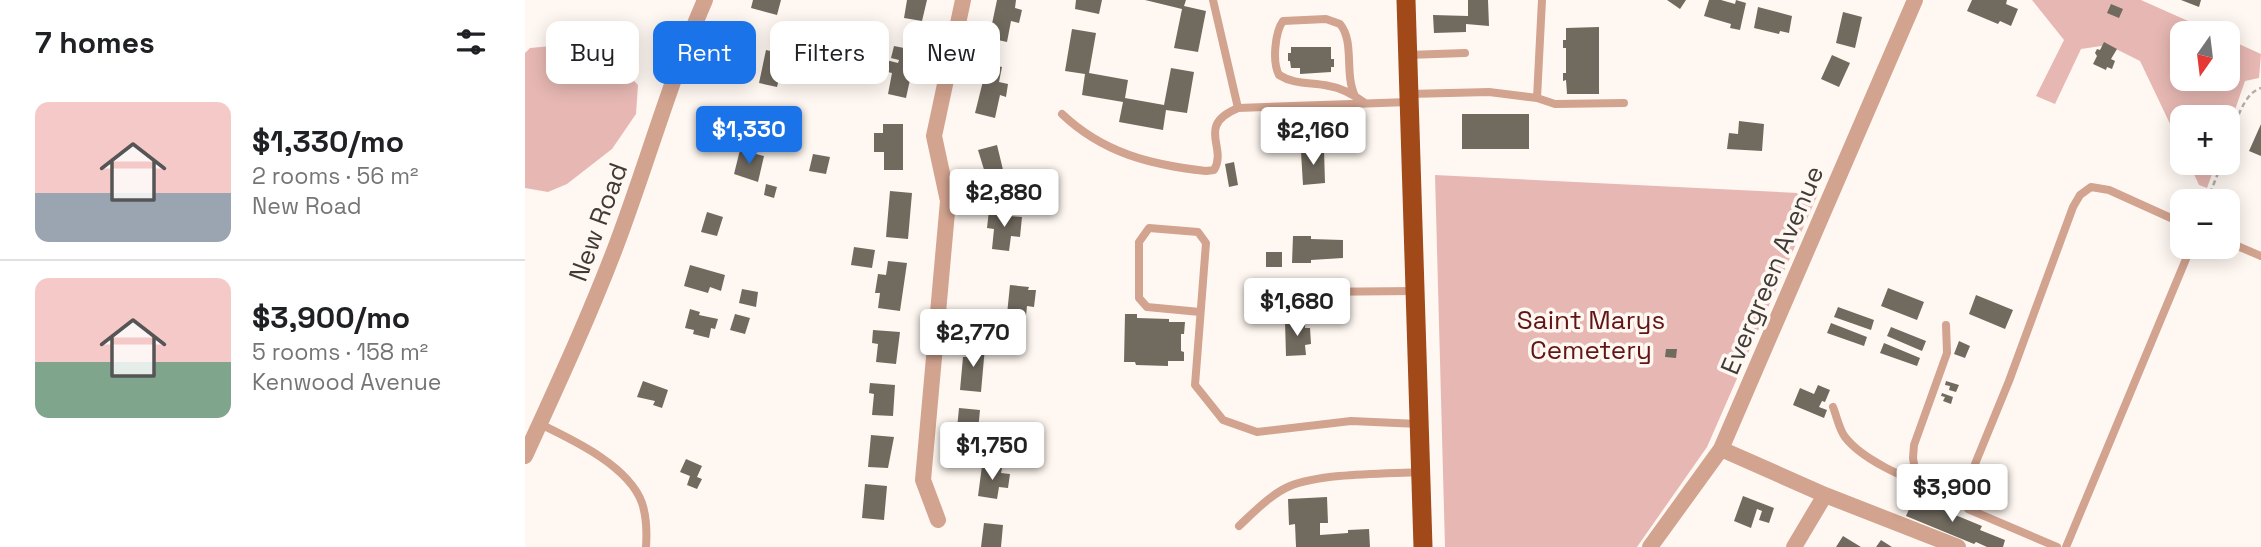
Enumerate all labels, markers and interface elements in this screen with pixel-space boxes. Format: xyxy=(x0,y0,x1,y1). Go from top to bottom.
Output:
chip: Buy xyxy=(546,21,639,84)
chip: Rent xyxy=(653,21,756,84)
chip: Filters xyxy=(770,21,889,84)
chip: New xyxy=(903,21,1000,84)
north arrow xyxy=(2170,21,2240,91)
map controls xyxy=(2170,21,2240,259)
text: 7 homes xyxy=(35,23,155,62)
icon: filters xyxy=(452,23,490,61)
button: + xyxy=(2170,105,2240,175)
pin: $1,330 xyxy=(692,106,806,166)
pin: $2,160 xyxy=(1256,108,1370,167)
text: $1,330 xyxy=(712,114,786,144)
text: $2,160 xyxy=(1277,115,1349,145)
text: $1,330/mo xyxy=(252,122,404,161)
icon: home xyxy=(91,130,175,214)
street label: New Road xyxy=(561,158,635,286)
street label: Evergreen Avenue xyxy=(1713,160,1831,380)
text: 2 rooms · 56 m² xyxy=(252,161,418,191)
pin: $2,880 xyxy=(947,170,1061,229)
text: $2,880 xyxy=(966,177,1042,207)
button: − xyxy=(2170,189,2240,259)
text: New Road xyxy=(252,191,361,221)
pin: $1,680 xyxy=(1240,278,1354,338)
text: $1,680 xyxy=(1260,286,1334,316)
text: $3,900/mo xyxy=(252,298,410,337)
park label: Saint Marys Cemetery xyxy=(1517,303,1665,367)
icon: home xyxy=(91,306,175,390)
pin: $2,770 xyxy=(916,310,1030,369)
text: $2,770 xyxy=(936,317,1010,347)
text: 5 rooms · 158 m² xyxy=(252,337,428,367)
text: Kenwood Avenue xyxy=(252,367,441,397)
pin: $1,750 xyxy=(935,422,1049,482)
text: $1,750 xyxy=(956,430,1028,460)
pin: $3,900 xyxy=(1895,464,2009,524)
text: $3,900 xyxy=(1913,472,1991,502)

